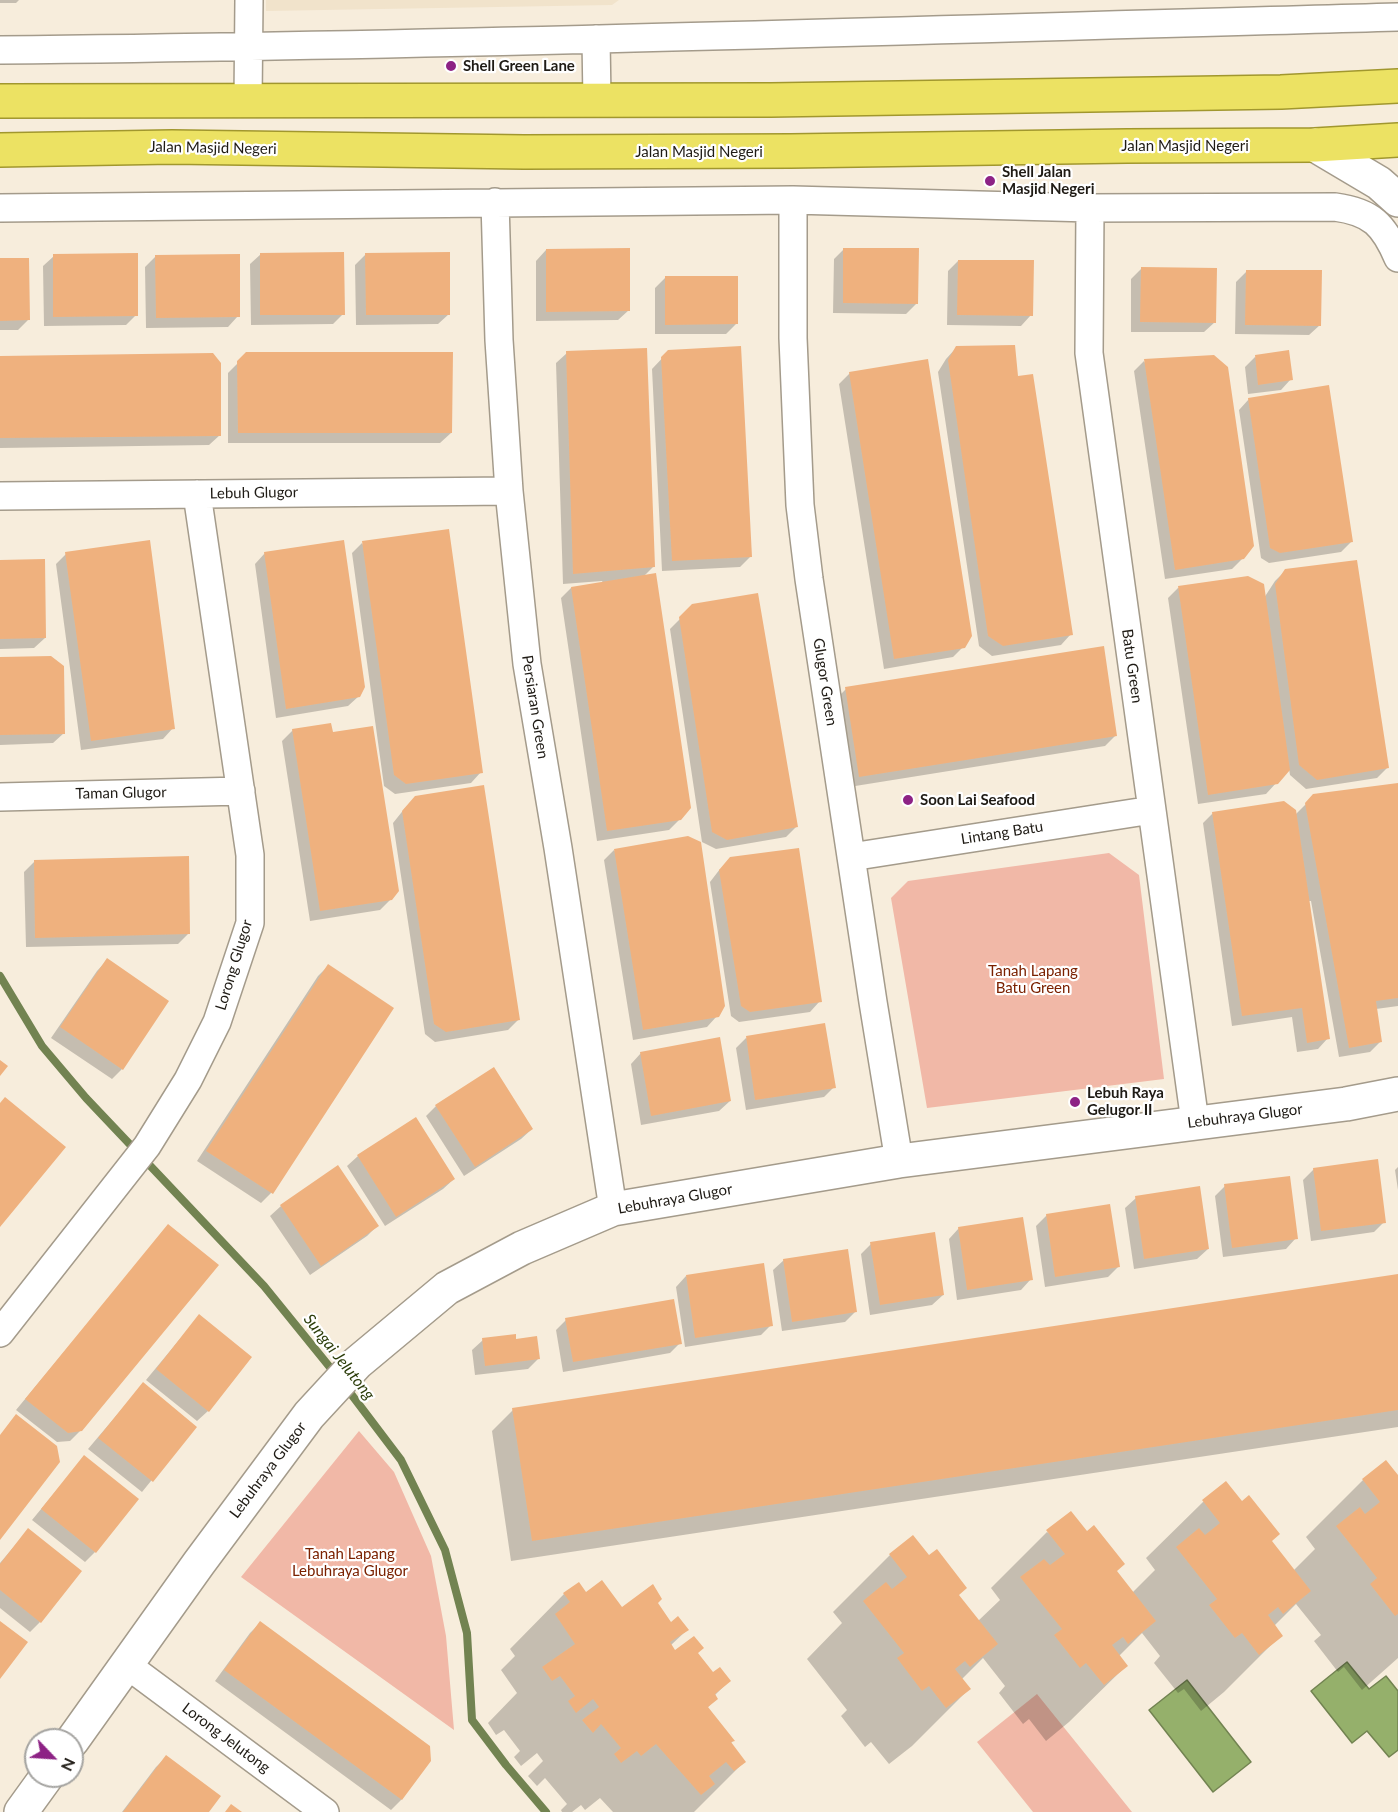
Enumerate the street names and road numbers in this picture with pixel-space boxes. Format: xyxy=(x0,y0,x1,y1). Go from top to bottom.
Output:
street label: Jalan Masjid Negeri xyxy=(1121,137,1249,155)
street label: Jalan Masjid Negeri xyxy=(149,138,277,158)
street label: Jalan Masjid Negeri xyxy=(635,143,763,161)
street label: Lebuh Glugor xyxy=(210,483,298,503)
street label: Batu Green xyxy=(1118,628,1146,704)
street label: Glugor Green xyxy=(809,637,841,727)
street label: Persiaran Green xyxy=(518,654,552,760)
street label: Taman Glugor xyxy=(75,783,167,803)
street label: Lintang Batu xyxy=(960,818,1044,848)
street label: Lorong Glugor xyxy=(212,918,256,1012)
street label: Lebuhraya Glugor xyxy=(1186,1100,1304,1132)
street label: Lebuhraya Glugor xyxy=(616,1180,734,1218)
street label: Lebuhraya Glugor xyxy=(226,1418,310,1522)
street label: Lorong Jelutong xyxy=(179,1699,273,1777)

